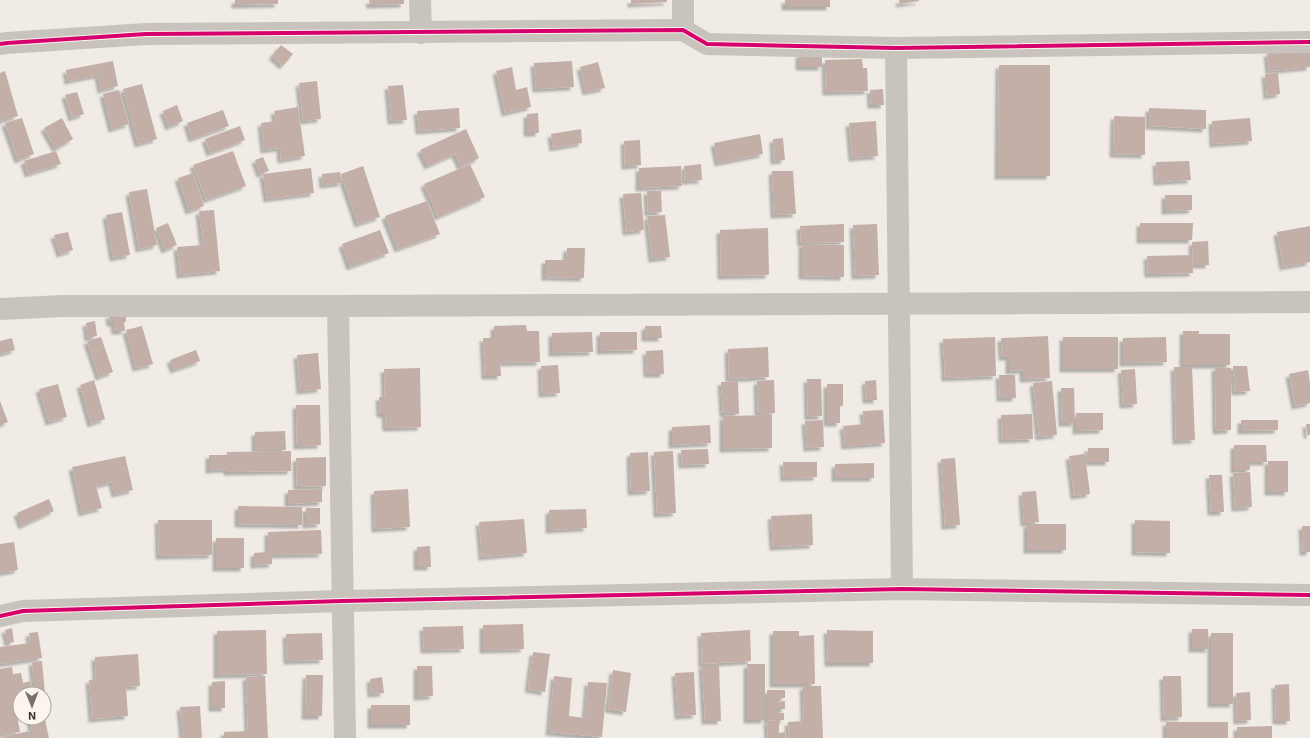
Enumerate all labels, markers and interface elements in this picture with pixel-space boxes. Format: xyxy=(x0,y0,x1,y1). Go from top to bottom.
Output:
north arrow xyxy=(12,686,52,726)
text: N xyxy=(28,710,36,723)

